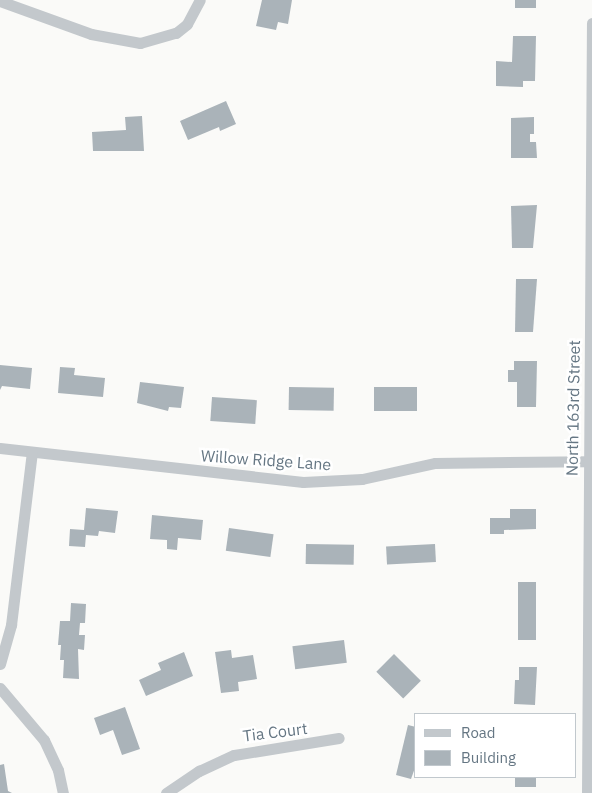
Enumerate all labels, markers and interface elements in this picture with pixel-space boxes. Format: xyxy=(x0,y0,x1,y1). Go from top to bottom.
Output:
street label: North 163rd Street xyxy=(562,340,584,476)
street label: Willow Ridge Lane xyxy=(200,446,332,474)
legend xyxy=(414,713,577,778)
street label: Tia Court xyxy=(242,719,308,745)
text: Road xyxy=(461,723,496,742)
text: Building xyxy=(461,748,516,767)

